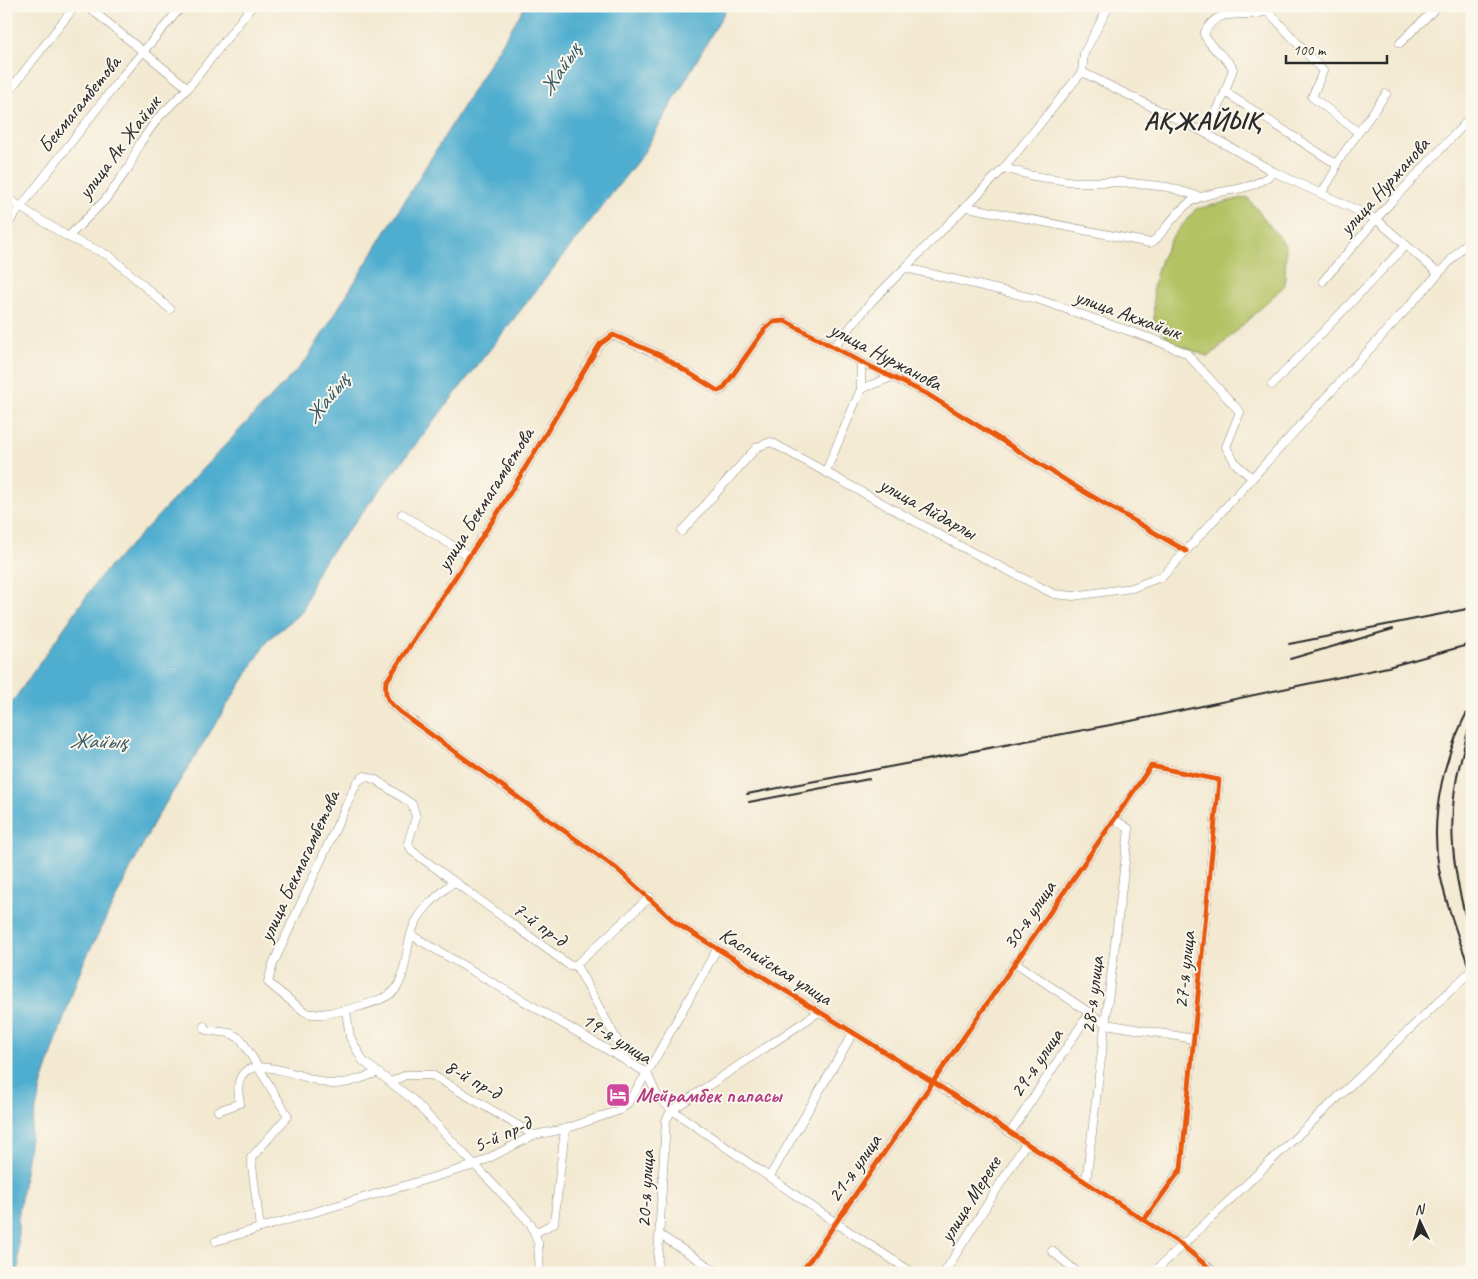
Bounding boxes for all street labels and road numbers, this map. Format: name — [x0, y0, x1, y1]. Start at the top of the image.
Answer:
street label: Бекмагамбетова — [32, 48, 128, 158]
street label: улица Ак Жайык — [71, 88, 168, 205]
street label: улица Нуржанова — [1332, 130, 1436, 242]
street label: улица Акжайык — [1070, 282, 1187, 346]
street label: улица Нуржанова — [824, 315, 948, 397]
street label: улица Бекмагамбетова — [429, 421, 541, 577]
street label: улица Айдарлы — [873, 470, 983, 546]
street label: улица Бекмагамбетова — [252, 784, 346, 948]
street label: 30-я улица — [996, 874, 1063, 954]
street label: 7-й пр-д — [508, 896, 574, 954]
street label: Каспийская улица — [715, 921, 838, 1012]
street label: 27-я улица — [1167, 928, 1201, 1010]
street label: 28-я улица — [1074, 953, 1110, 1035]
street label: 19-я улица — [577, 1006, 658, 1071]
street label: 29-я улица — [1003, 1022, 1070, 1102]
street label: 8-й пр-д — [440, 1053, 508, 1106]
street label: 5-й пр-д — [469, 1109, 537, 1158]
street label: 21-я улица — [821, 1127, 888, 1207]
street label: 20-я улица — [630, 1148, 660, 1228]
street label: улица Мереке — [932, 1150, 1007, 1249]

